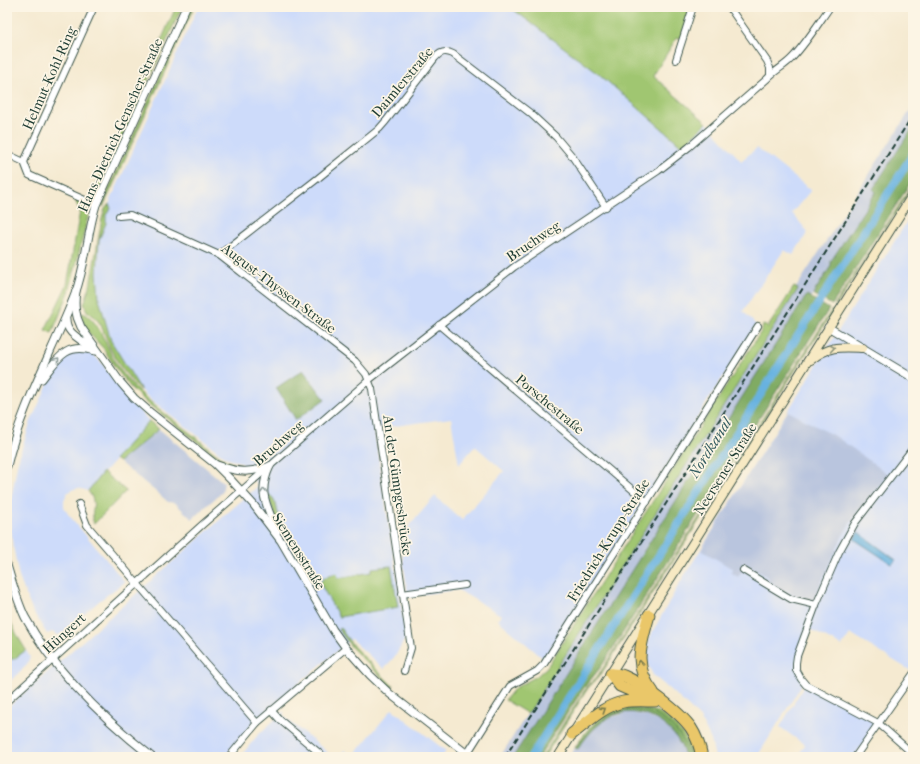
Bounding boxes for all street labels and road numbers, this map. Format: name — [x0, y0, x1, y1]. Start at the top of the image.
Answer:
street label: Helmut-Kohl-Ring — [19, 23, 80, 133]
street label: Hans-Dietrich-Genscher-Straße — [74, 36, 167, 215]
street label: Daimlerstraße — [368, 44, 437, 121]
street label: Bruchweg — [503, 217, 564, 266]
street label: August-Thyssen-Straße — [217, 239, 339, 337]
street label: Porschestraße — [512, 371, 587, 438]
street label: An der Gümpgesbrücke — [379, 413, 416, 556]
street label: Bruchweg — [250, 417, 307, 470]
street label: Neersener Straße — [690, 420, 761, 518]
street label: Friedrich-Krupp-Straße — [564, 476, 653, 605]
street label: Siemensstraße — [268, 510, 329, 593]
street label: Hüngert — [39, 610, 90, 657]

